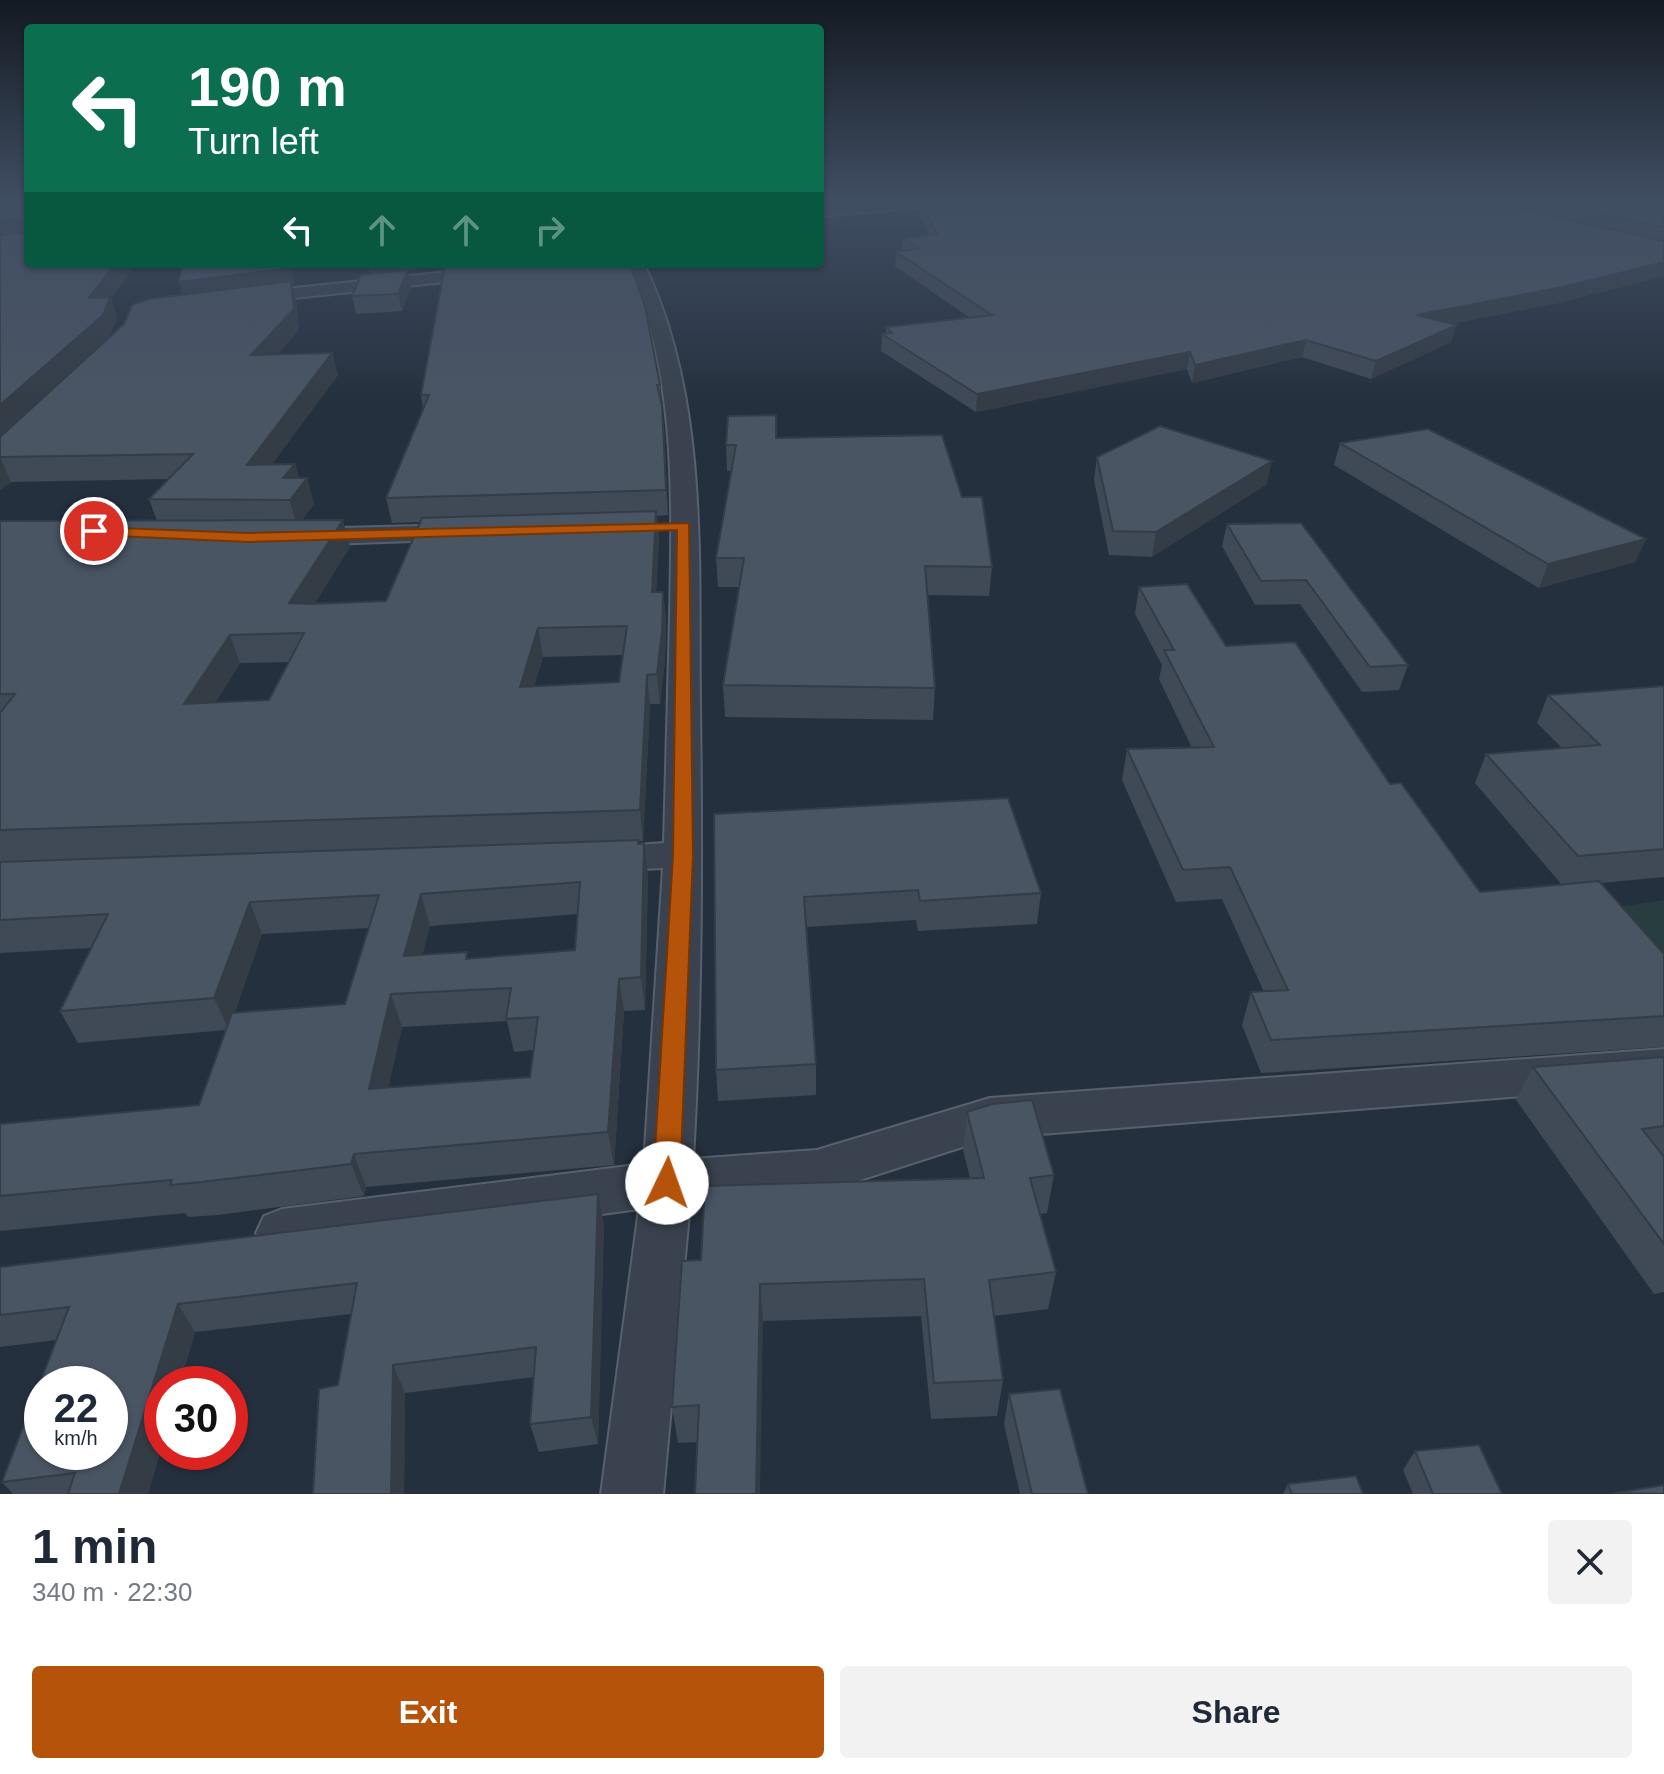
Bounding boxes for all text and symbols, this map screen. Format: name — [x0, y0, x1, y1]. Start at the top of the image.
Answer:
text: 190 m — [188, 55, 347, 118]
icon: left — [56, 56, 160, 160]
text: Turn left — [188, 121, 319, 162]
icon: left — [276, 208, 320, 252]
icon: ahead — [360, 208, 404, 252]
icon: ahead — [444, 208, 488, 252]
icon: right — [528, 208, 572, 252]
pin — [60, 497, 128, 565]
icon: arrive — [72, 509, 116, 553]
position arrow — [625, 1141, 709, 1225]
speed limit sign: 30 — [144, 1366, 248, 1470]
text: 22 — [54, 1386, 98, 1430]
text: km/h — [54, 1427, 98, 1449]
text: 1 min — [32, 1520, 157, 1573]
button: close — [1548, 1520, 1632, 1604]
text: 340 m · 22:30 — [32, 1577, 192, 1607]
button: Exit — [32, 1666, 824, 1758]
button: Share — [840, 1666, 1632, 1758]

